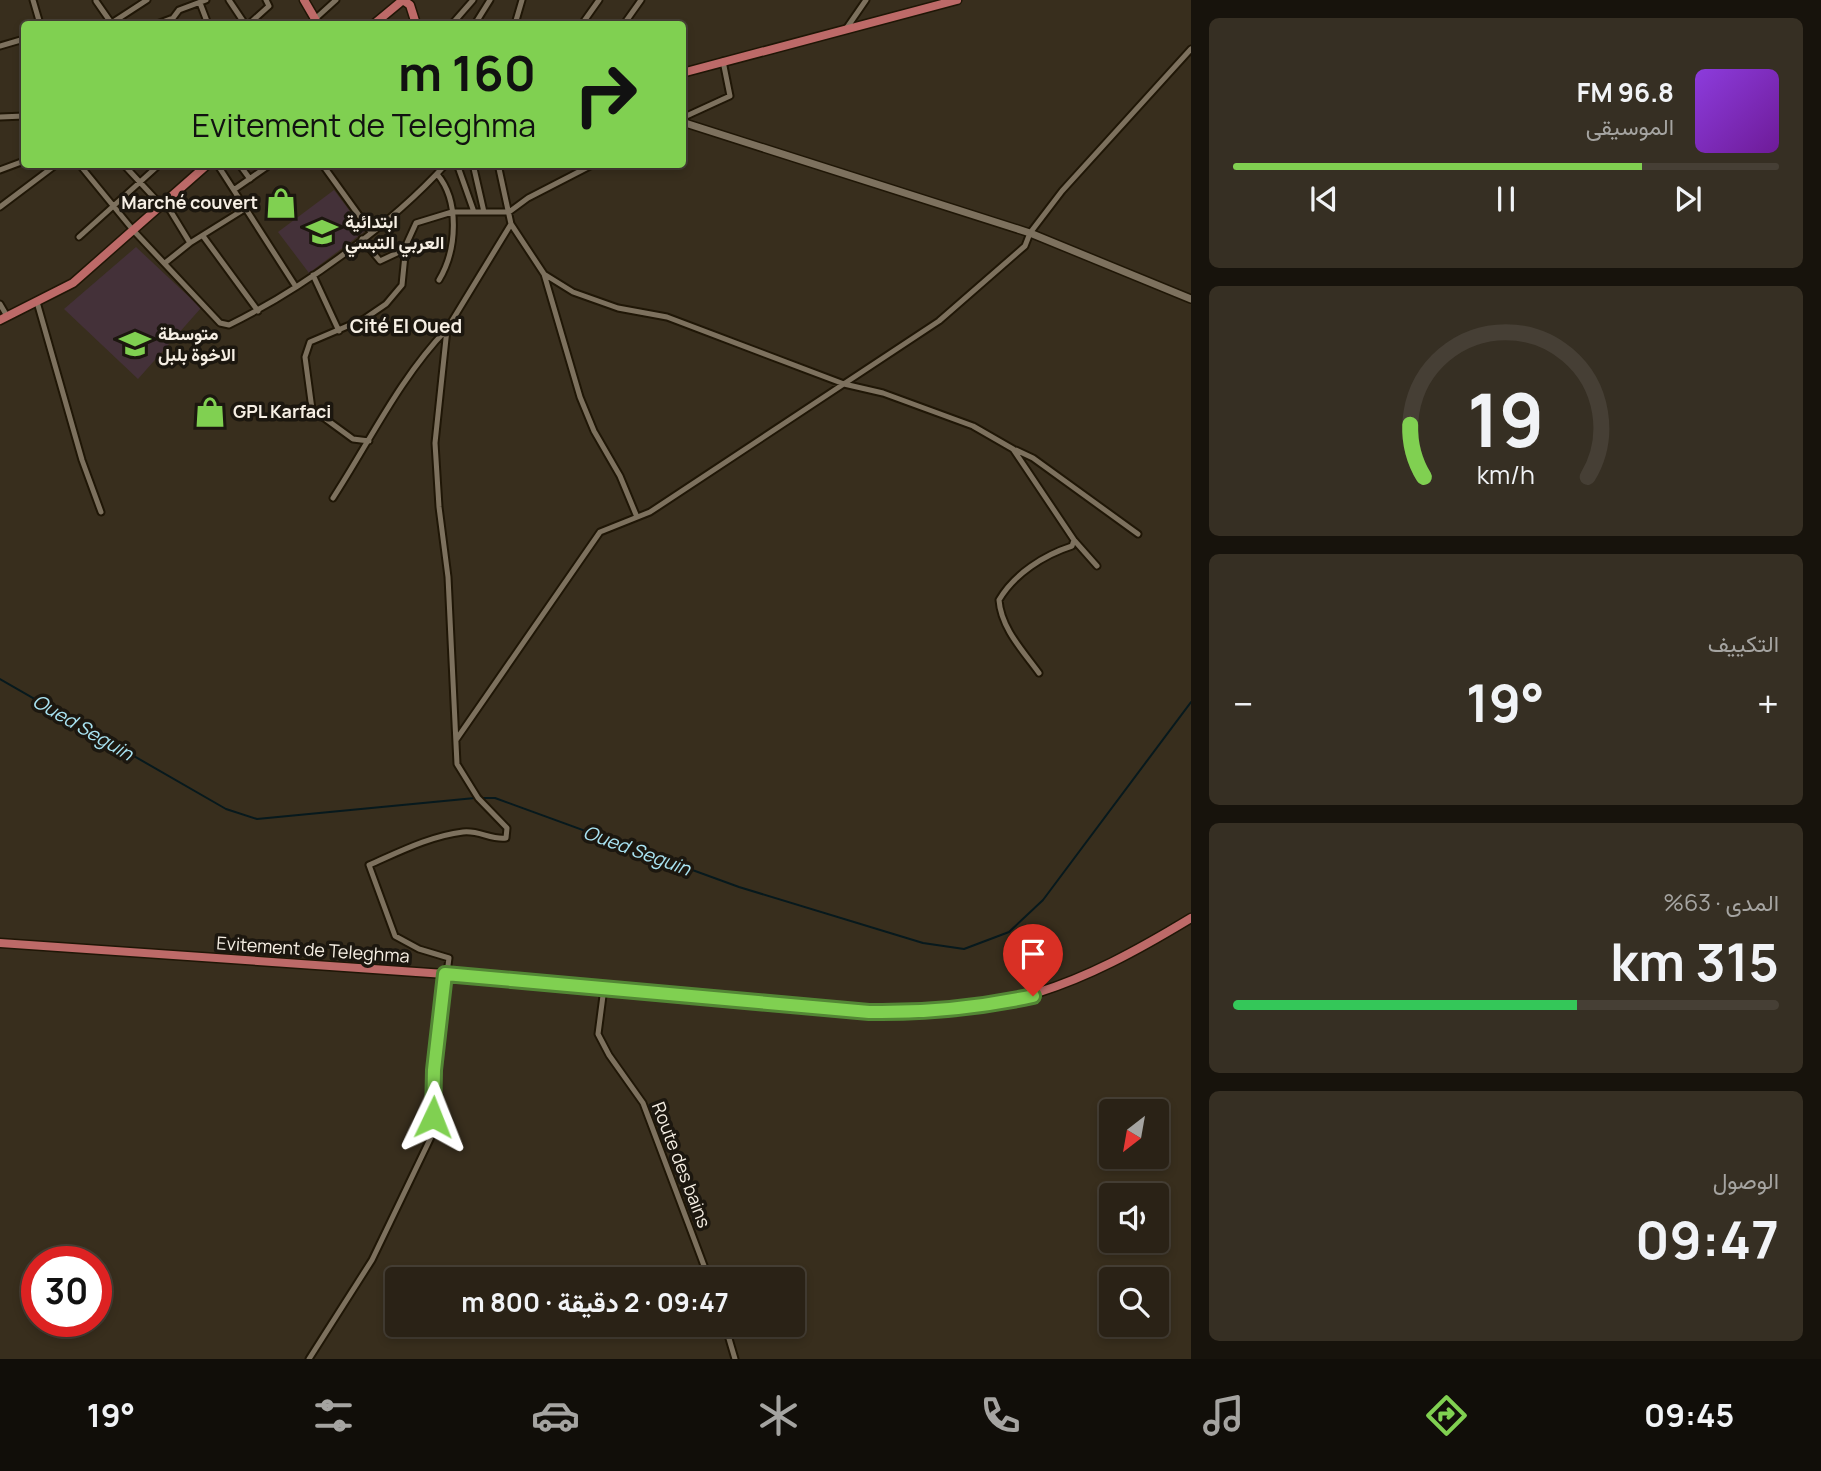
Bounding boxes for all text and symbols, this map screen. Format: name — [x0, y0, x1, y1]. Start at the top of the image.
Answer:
text: 160 m — [398, 39, 536, 106]
icon: right — [560, 49, 651, 140]
text: 96.8 FM — [1577, 74, 1674, 110]
text: Evitement de Teleghma — [192, 103, 536, 147]
text: الموسيقى — [1586, 110, 1674, 142]
icon: previous — [1305, 180, 1343, 218]
icon: pause — [1487, 180, 1525, 218]
icon: next — [1669, 180, 1707, 218]
shop icon: Marché couvert — [264, 186, 298, 220]
place label: Marché couvert — [121, 190, 258, 214]
place label: ابتدائية العربي التبسي — [345, 209, 445, 258]
school or university icon: ابتدائية العربي التبسي — [305, 215, 339, 249]
district label: Cité El Oued — [350, 313, 462, 339]
place label: متوسطة الاخوة بلبل — [158, 321, 236, 366]
school or university icon: متوسطة الاخوة بلبل — [118, 327, 152, 361]
text: 19 — [1467, 370, 1545, 470]
shop icon: GPL Karfaci — [193, 395, 227, 429]
place label: GPL Karfaci — [233, 399, 331, 423]
text: km/h — [1477, 457, 1535, 492]
text: التكييف — [1708, 627, 1779, 659]
text: 19° — [1466, 667, 1545, 738]
text: − — [1233, 677, 1254, 729]
text: + — [1757, 677, 1779, 729]
water label: Oued Seguin — [28, 688, 139, 767]
water label: Oued Seguin — [580, 819, 695, 882]
text: المدى · 63% — [1663, 886, 1779, 918]
pin — [1003, 924, 1063, 996]
text: 315 km — [1610, 926, 1779, 997]
street label: Evitement de Teleghma — [216, 930, 410, 968]
icon: arrive — [1014, 935, 1052, 973]
position arrow — [396, 1080, 470, 1154]
street label: Route des bains — [647, 1098, 717, 1231]
north arrow — [1099, 1099, 1169, 1169]
map controls — [1099, 1099, 1169, 1337]
text: الوصول — [1713, 1164, 1779, 1196]
button: sound — [1099, 1183, 1169, 1253]
text: 09:47 — [1635, 1204, 1779, 1275]
speed limit sign: 30 — [21, 1246, 112, 1337]
button: search — [1099, 1267, 1169, 1337]
text: 09:47 · 2 دقيقة · 800 m — [461, 1284, 729, 1320]
icon: filters — [309, 1391, 358, 1440]
icon: car — [531, 1391, 580, 1440]
icon: climate — [754, 1391, 803, 1440]
icon: phone — [976, 1391, 1025, 1440]
icon: music — [1199, 1391, 1248, 1440]
icon: directions — [1422, 1391, 1471, 1440]
text: 19° — [87, 1393, 135, 1437]
text: 09:45 — [1644, 1393, 1734, 1437]

